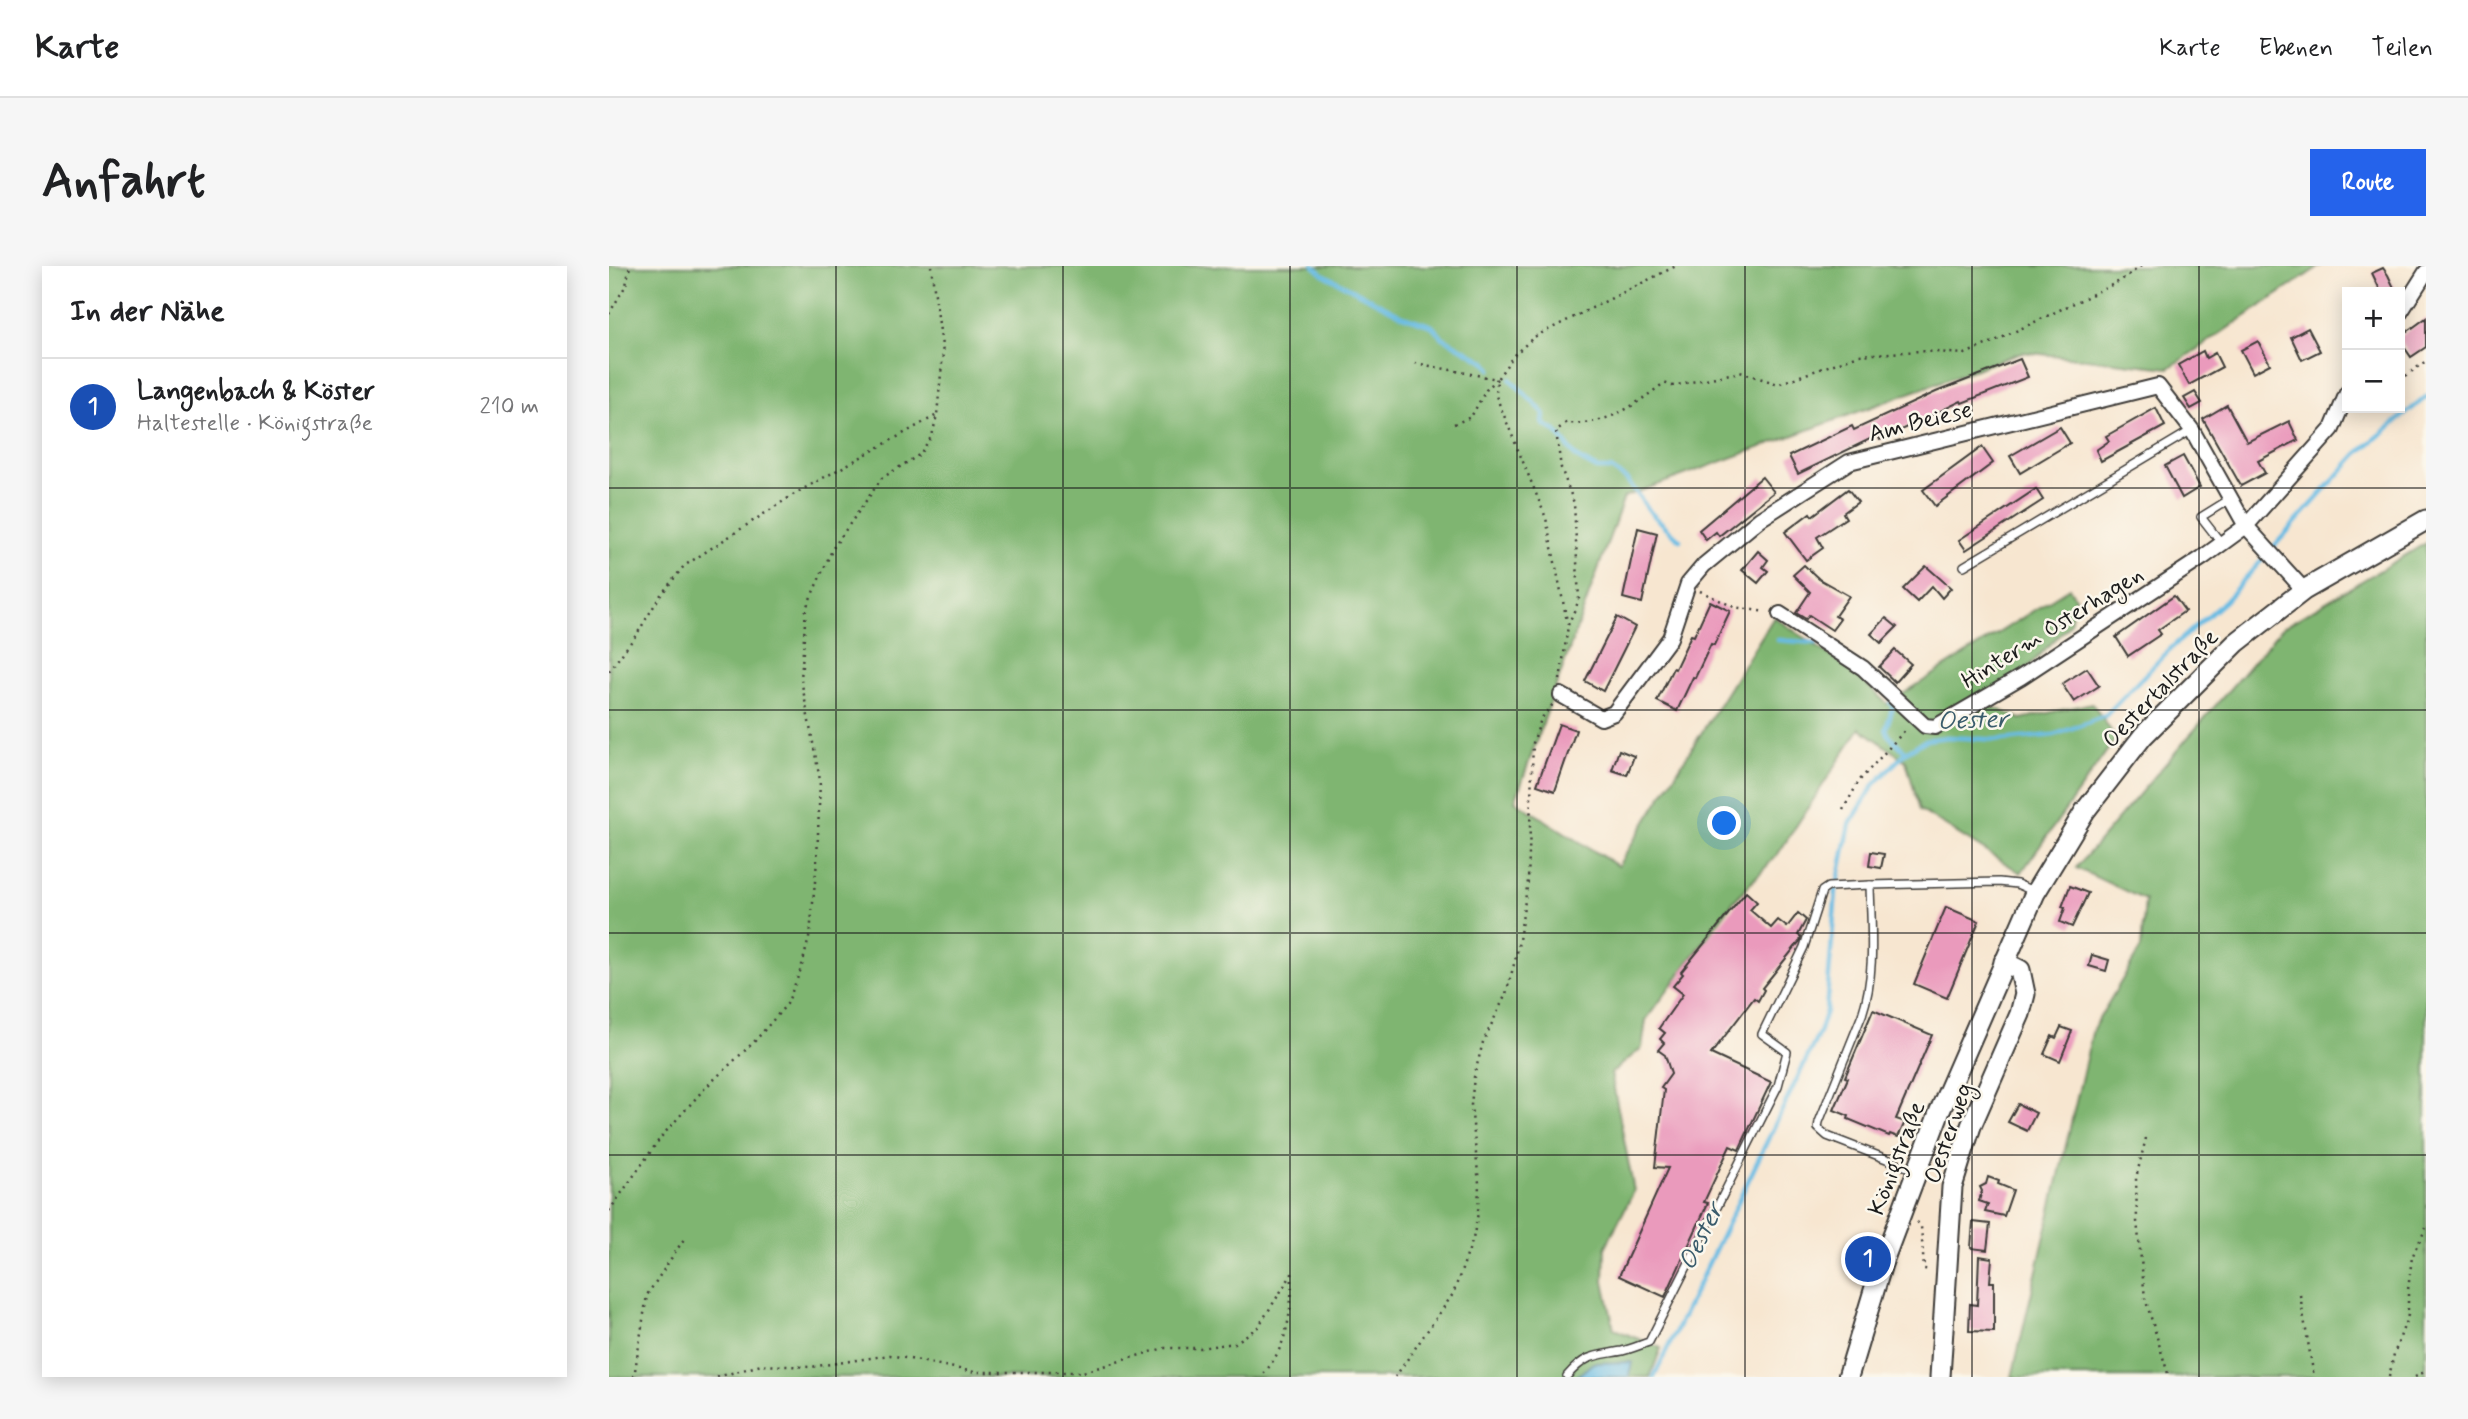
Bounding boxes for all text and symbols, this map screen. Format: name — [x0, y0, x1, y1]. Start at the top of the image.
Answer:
text: Karte — [35, 26, 119, 70]
text: Karte — [2159, 33, 2221, 64]
text: Ebenen — [2259, 33, 2333, 64]
text: Teilen — [2371, 33, 2433, 64]
button: Route — [2310, 149, 2426, 216]
text: Anfahrt — [42, 150, 205, 215]
map controls — [2342, 287, 2405, 413]
button: + — [2342, 287, 2405, 350]
text: In der Nähe — [70, 292, 225, 331]
button: − — [2342, 350, 2405, 413]
text: Langenbach & Köster — [137, 375, 375, 409]
text: 1 — [88, 392, 98, 422]
text: 210 m — [479, 392, 539, 422]
street label: Am Beiese — [1865, 395, 1975, 450]
text: Haltestelle · Königstraße — [137, 409, 373, 439]
street label: Hinterm Osterhagen — [1956, 560, 2151, 699]
street label: Oestertalstraße — [2096, 623, 2226, 755]
water label: Oester — [1937, 703, 2012, 739]
your location — [1707, 806, 1741, 840]
street label: Oesterweg — [1918, 1079, 1983, 1189]
street label: Königstraße — [1861, 1097, 1936, 1221]
water label: Oester — [1671, 1195, 1734, 1276]
pin: 1 — [1845, 1233, 1891, 1285]

